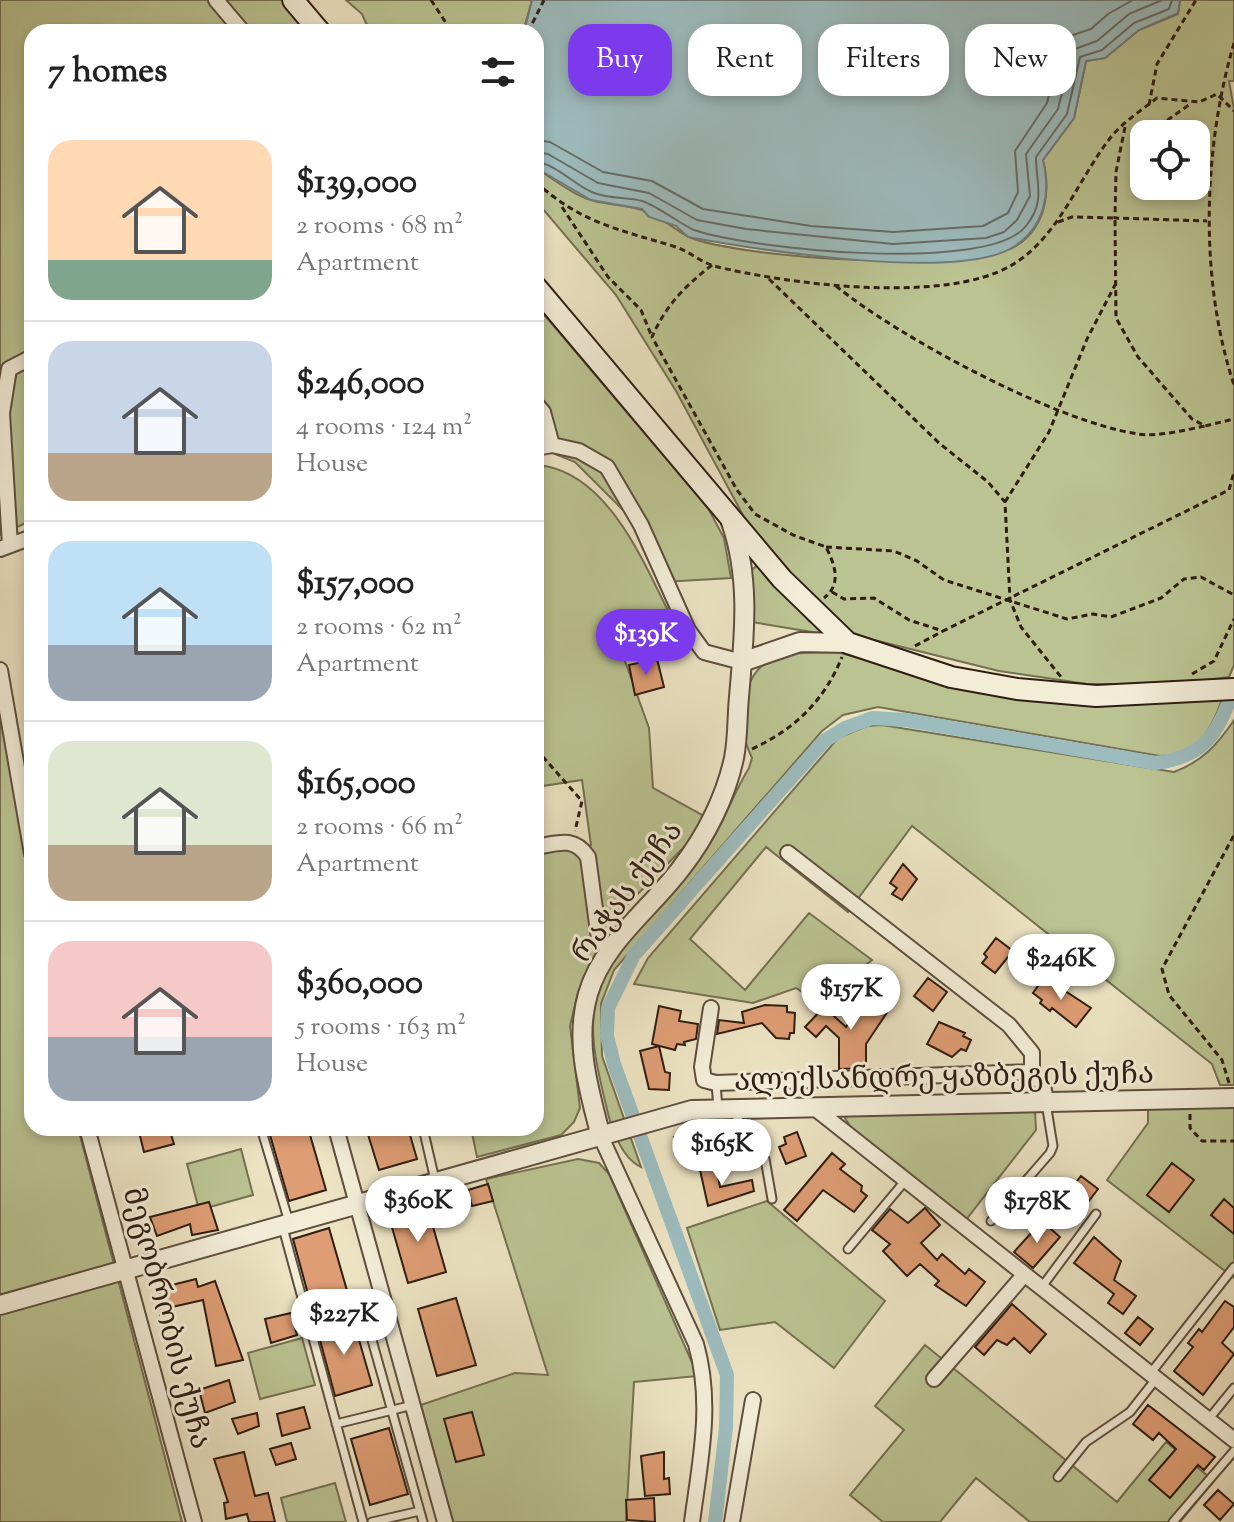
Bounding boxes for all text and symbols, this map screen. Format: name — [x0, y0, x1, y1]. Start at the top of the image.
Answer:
chip: Buy — [568, 24, 672, 96]
chip: Rent — [688, 24, 802, 96]
chip: Filters — [818, 24, 949, 96]
chip: New — [965, 24, 1076, 96]
text: 7 homes — [48, 48, 167, 97]
icon: filters — [476, 50, 520, 94]
map controls — [1130, 120, 1210, 200]
button: locate — [1130, 120, 1210, 200]
text: $139,000 — [296, 159, 417, 208]
icon: home — [112, 172, 208, 268]
text: 2 rooms · 68 m² — [296, 208, 463, 245]
text: Apartment — [296, 245, 419, 282]
text: $246,000 — [296, 360, 425, 409]
icon: home — [112, 373, 208, 469]
text: 4 rooms · 124 m² — [296, 409, 472, 446]
text: House — [296, 446, 368, 483]
text: $157,000 — [296, 560, 414, 609]
icon: home — [112, 573, 208, 669]
text: 2 rooms · 62 m² — [296, 609, 462, 646]
pin: $139K — [590, 609, 702, 677]
text: $139K — [614, 616, 678, 653]
text: Apartment — [296, 646, 419, 683]
text: $165,000 — [296, 760, 416, 809]
icon: home — [112, 773, 208, 869]
text: 2 rooms · 66 m² — [296, 809, 463, 846]
street label: რაჭას ქუჩა — [562, 813, 694, 972]
text: Apartment — [296, 846, 419, 883]
pin: $246K — [1005, 934, 1117, 1002]
text: $246K — [1026, 941, 1096, 978]
text: $360,000 — [296, 960, 423, 1009]
pin: $157K — [795, 964, 907, 1032]
text: $157K — [819, 971, 883, 1008]
icon: home — [112, 973, 208, 1069]
text: 5 rooms · 163 m² — [296, 1009, 466, 1046]
text: House — [296, 1046, 368, 1083]
street label: ალექსანდრე ყაზბეგის ქუჩა — [734, 1053, 1154, 1104]
pin: $165K — [666, 1119, 778, 1187]
text: $165K — [690, 1126, 754, 1163]
pin: $360K — [362, 1176, 474, 1244]
pin: $178K — [981, 1177, 1093, 1245]
street label: მეგობრობის ქუჩა — [110, 1183, 221, 1454]
text: $360K — [383, 1183, 453, 1220]
text: $178K — [1003, 1184, 1071, 1221]
pin: $227K — [288, 1289, 400, 1357]
text: $227K — [309, 1296, 379, 1333]

